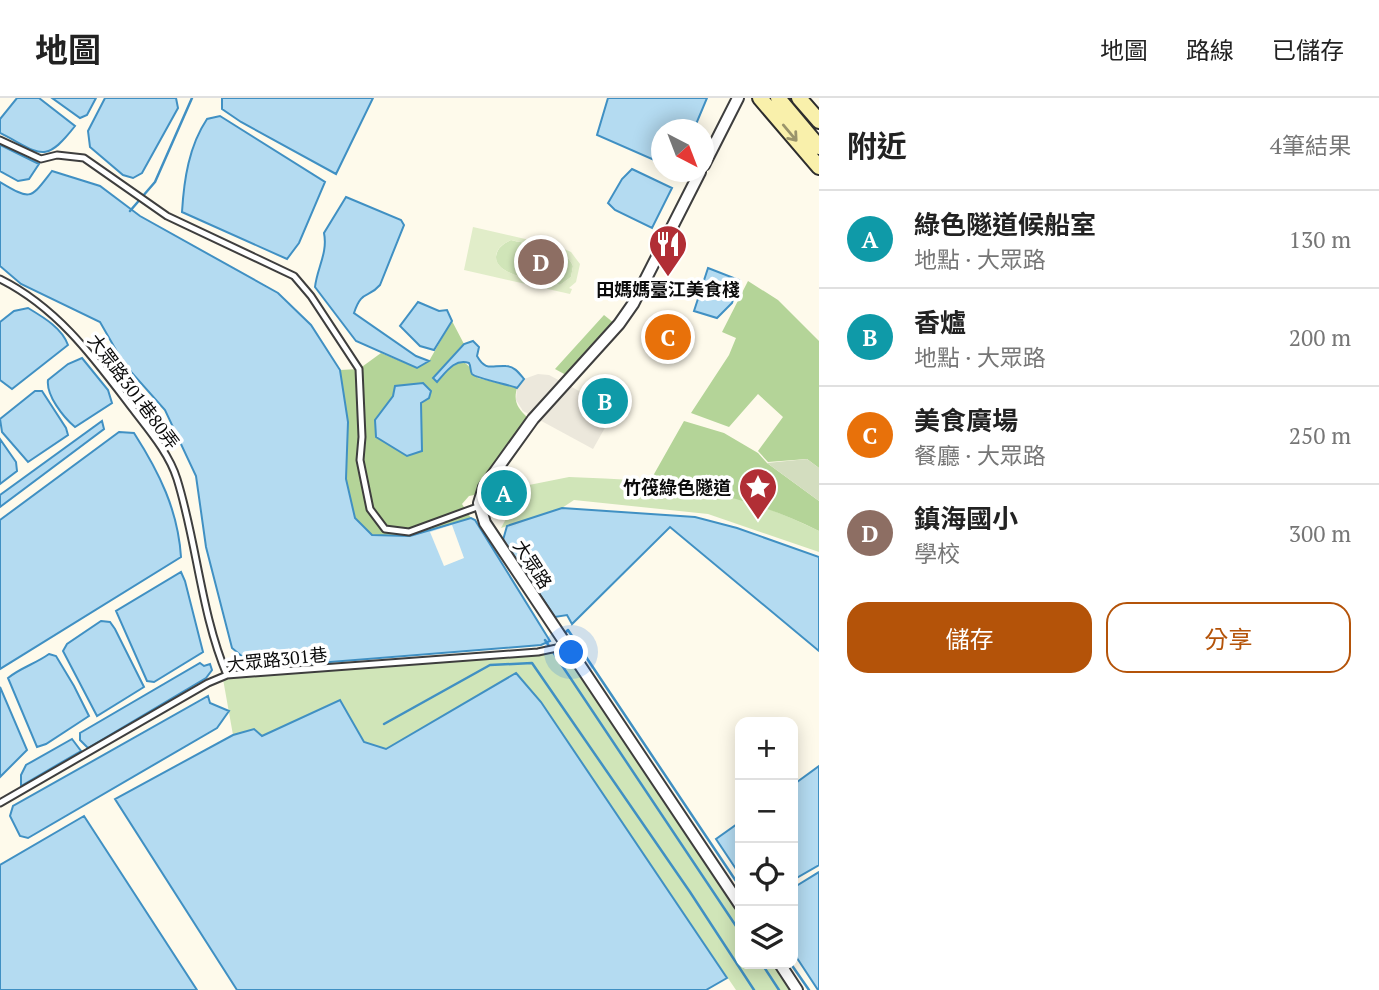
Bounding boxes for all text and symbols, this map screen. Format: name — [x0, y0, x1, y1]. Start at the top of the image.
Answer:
text: 地圖 — [35, 28, 101, 71]
text: 地圖 — [1100, 34, 1148, 66]
text: 路線 — [1186, 34, 1234, 66]
text: 已儲存 — [1272, 34, 1344, 66]
north arrow — [651, 119, 714, 182]
one-way arrow — [782, 123, 798, 141]
text: 附近 — [847, 126, 907, 166]
text: 4筆結果 — [1270, 130, 1351, 161]
text: 綠色隧道候船室 — [914, 207, 1096, 241]
restaurant icon: 田媽媽臺江美食棧 — [647, 223, 689, 278]
text: A — [862, 224, 878, 255]
text: 130 m — [1289, 224, 1351, 255]
pin: D — [518, 236, 564, 288]
text: 地點 · 大眾路 — [914, 244, 1046, 275]
place label: 田媽媽臺江美食棧 — [596, 277, 740, 301]
text: 香爐 — [914, 305, 966, 339]
pin: C — [645, 311, 691, 363]
text: B — [863, 322, 877, 353]
text: 200 m — [1289, 322, 1351, 353]
street label: 大眾路301巷80弄 — [83, 329, 185, 453]
text: 地點 · 大眾路 — [914, 342, 1046, 373]
pin: B — [582, 375, 628, 427]
text: 美食廣場 — [914, 403, 1018, 437]
text: C — [863, 420, 878, 451]
text: 250 m — [1289, 420, 1351, 451]
text: 餐廳 · 大眾路 — [914, 440, 1046, 471]
place icon: 竹筏綠色隧道 — [737, 466, 779, 521]
pin: A — [481, 467, 527, 519]
place label: 竹筏綠色隧道 — [623, 475, 731, 499]
text: 鎮海國小 — [914, 501, 1018, 535]
text: D — [862, 518, 878, 549]
text: 300 m — [1289, 518, 1351, 549]
street label: 大眾路 — [508, 535, 558, 593]
text: 學校 — [914, 538, 960, 569]
button: 儲存 — [847, 602, 1092, 673]
button: 分享 — [1106, 602, 1351, 673]
your location — [554, 635, 588, 669]
street label: 大眾路301巷 — [226, 642, 328, 676]
map controls — [735, 717, 798, 969]
button: + — [735, 717, 798, 780]
button: − — [735, 780, 798, 843]
button: locate — [735, 843, 798, 906]
button: layers — [735, 906, 798, 969]

